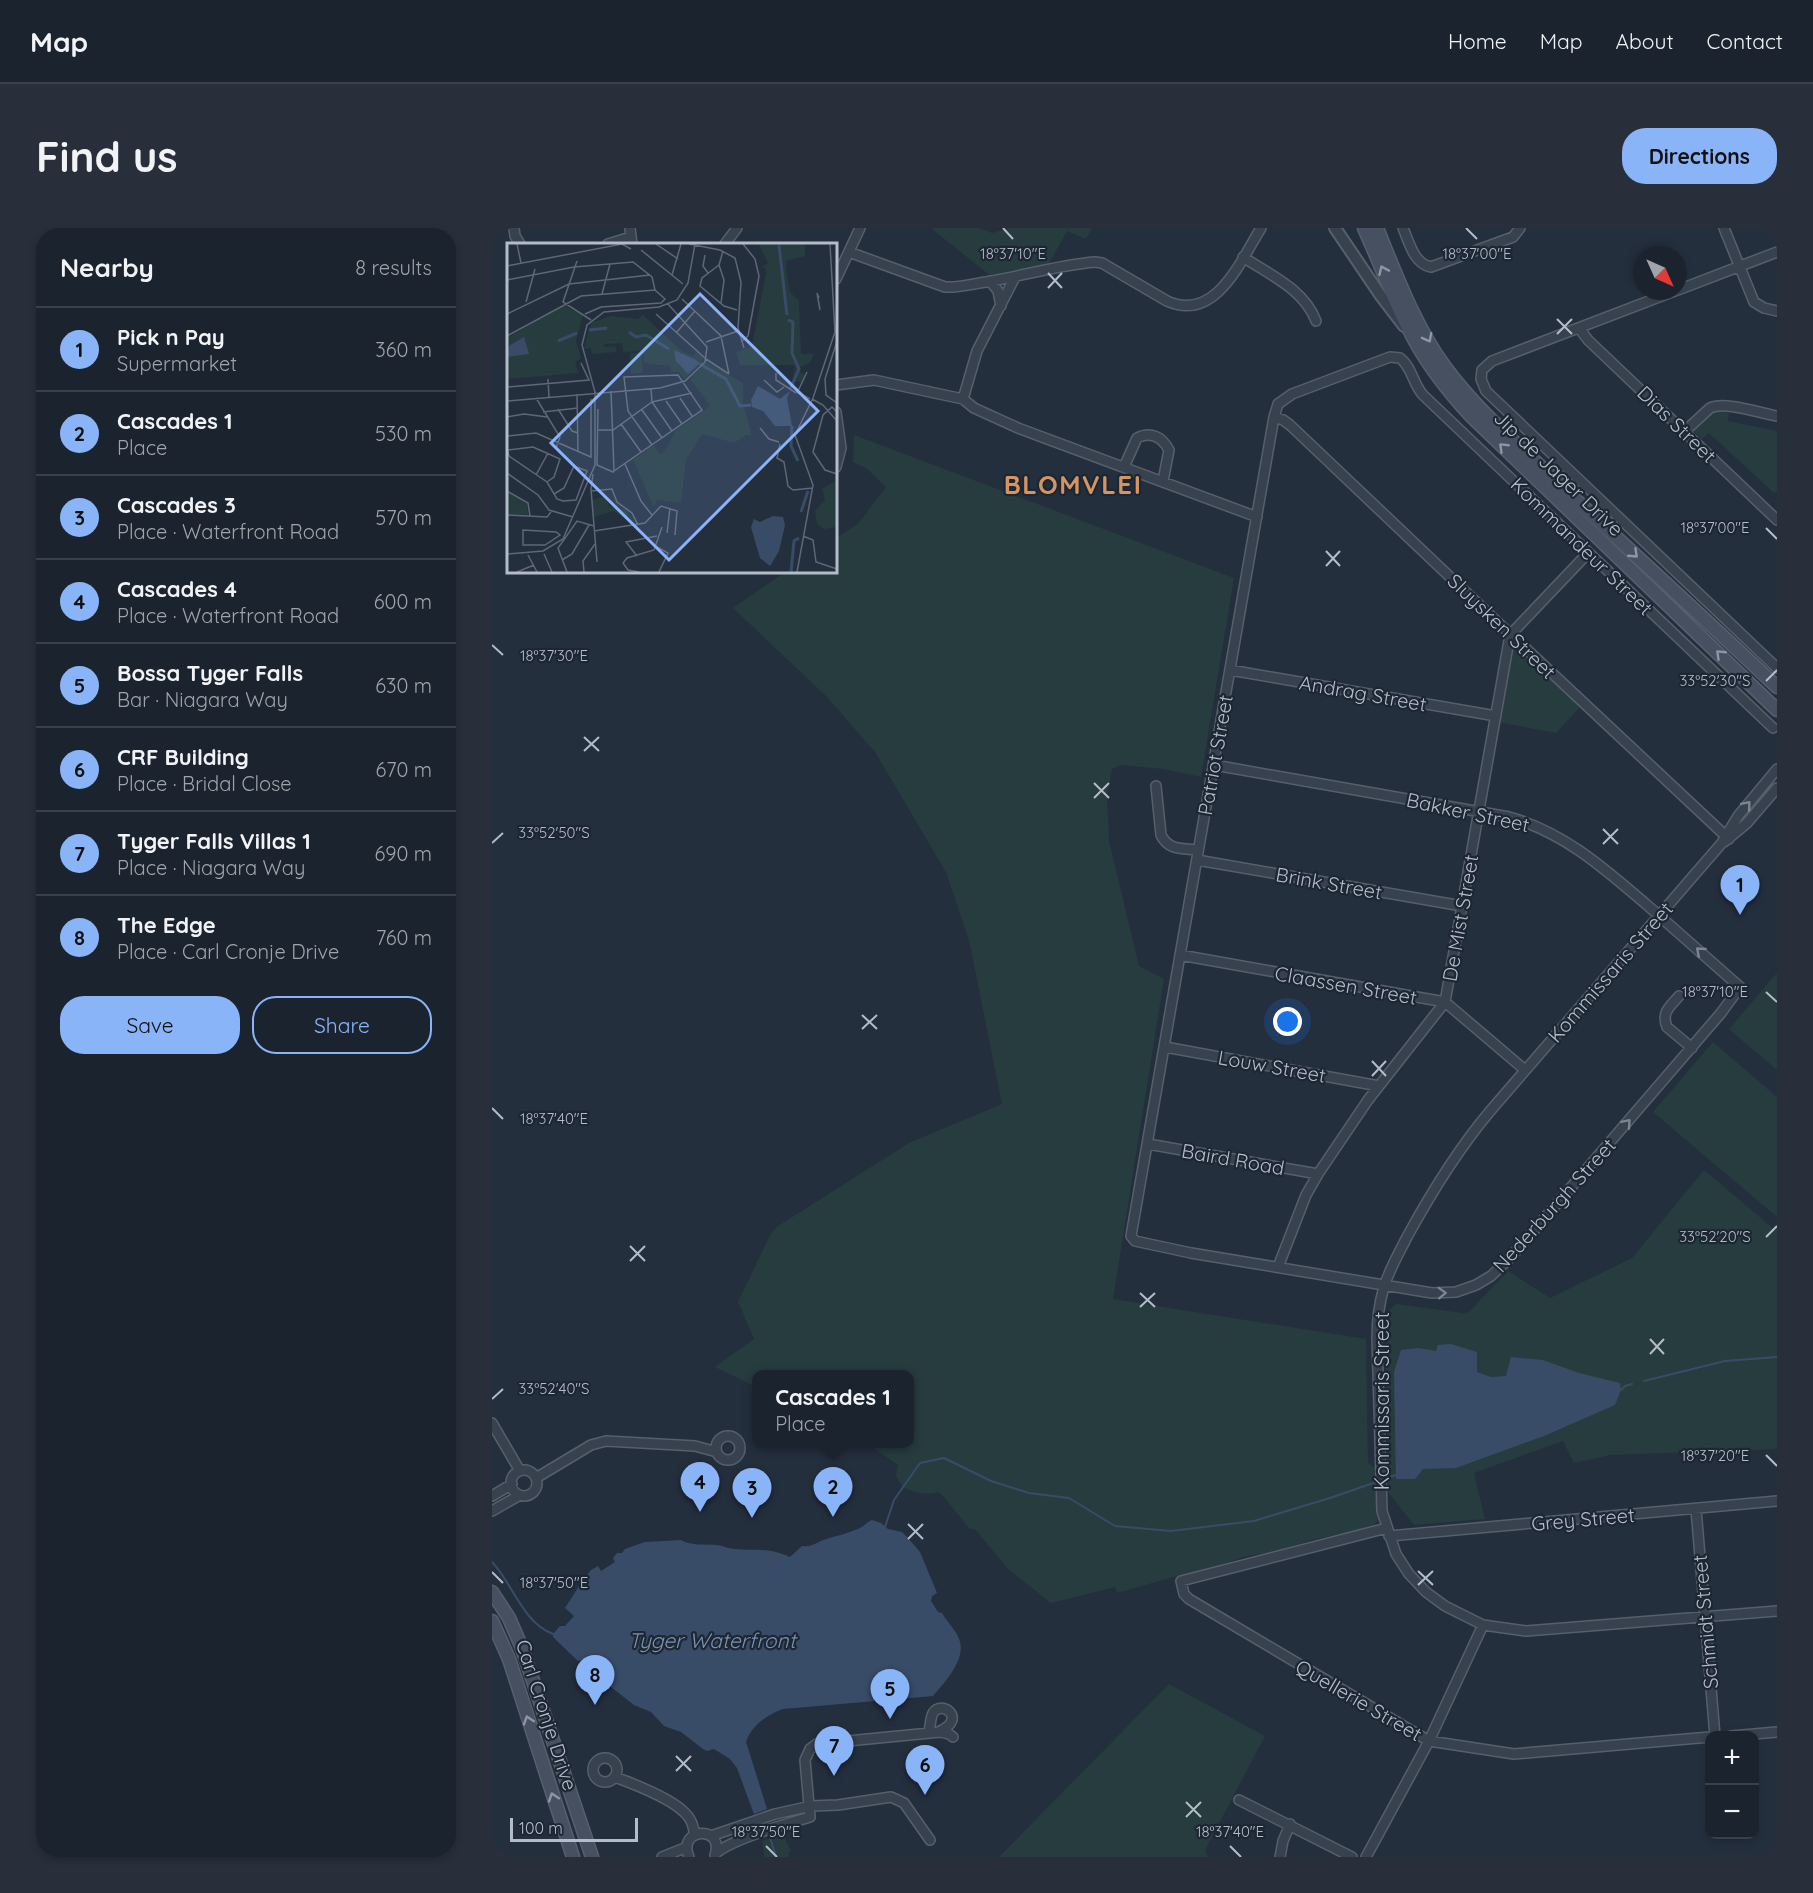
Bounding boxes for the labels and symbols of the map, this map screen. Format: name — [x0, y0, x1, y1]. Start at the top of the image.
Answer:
inset map — [507, 243, 837, 573]
text: 18°37'10"E — [980, 244, 1046, 263]
text: 18°37'00"E — [1442, 244, 1512, 263]
north arrow — [1633, 246, 1687, 300]
one-way arrow — [1378, 266, 1390, 277]
one-way arrow — [1420, 332, 1432, 343]
street label: Dias Street — [1632, 380, 1722, 468]
street label: Jip de Jager Drive — [1489, 405, 1629, 541]
one-way arrow — [1500, 443, 1510, 454]
district label: BLOMVLEI — [1004, 468, 1142, 501]
street label: Kommandeur Street — [1506, 472, 1658, 620]
text: 18°37'00"E — [1680, 518, 1750, 537]
one-way arrow — [1627, 547, 1638, 558]
street label: Sluysken Street — [1443, 568, 1562, 684]
text: 18°37'30"E — [520, 646, 588, 665]
one-way arrow — [1716, 651, 1727, 662]
street label: Andrag Street — [1297, 670, 1429, 717]
text: 33°52'30"S — [1679, 671, 1751, 690]
street label: Patriot Street — [1192, 693, 1238, 817]
street label: Bakker Street — [1404, 787, 1532, 837]
one-way arrow — [1740, 801, 1751, 812]
text: 33°52'50"S — [518, 823, 590, 842]
street label: De Mist Street — [1437, 852, 1483, 983]
street label: Brink Street — [1274, 861, 1384, 905]
pin: 1 — [1720, 866, 1760, 915]
street label: Kommissaris Street — [1542, 896, 1678, 1048]
one-way arrow — [1696, 947, 1706, 958]
street label: Claassen Street — [1273, 960, 1419, 1010]
text: 18°37'10"E — [1682, 982, 1748, 1001]
your location — [1273, 1007, 1302, 1036]
street label: Louw Street — [1216, 1044, 1328, 1088]
text: 18°37'40"E — [520, 1109, 588, 1128]
one-way arrow — [1620, 1119, 1631, 1130]
street label: Nederburgh Street — [1487, 1133, 1621, 1277]
street label: Baird Road — [1180, 1138, 1286, 1180]
text: 33°52'20"S — [1679, 1227, 1751, 1246]
one-way arrow — [1437, 1287, 1446, 1299]
street label: Kommissaris Street — [1369, 1312, 1394, 1490]
text: 33°52'40"S — [518, 1379, 590, 1398]
text: 18°37'20"E — [1681, 1446, 1749, 1465]
pin: 4 — [680, 1462, 720, 1512]
pin: 3 — [732, 1468, 772, 1518]
pin: 2 — [814, 1468, 852, 1517]
street label: Grey Street — [1530, 1502, 1636, 1536]
street label: Schmidt Street — [1687, 1554, 1723, 1690]
text: 18°37'50"E — [520, 1573, 588, 1592]
water label: Tyger Waterfront — [628, 1627, 799, 1653]
street label: Carl Cronje Drive — [511, 1636, 583, 1794]
street label: Quellerie Street — [1291, 1654, 1427, 1746]
pin: 8 — [576, 1656, 614, 1705]
pin: 5 — [870, 1670, 910, 1719]
one-way arrow — [523, 1715, 536, 1726]
pin: 7 — [814, 1726, 854, 1776]
pin: 6 — [906, 1746, 944, 1795]
one-way arrow — [547, 1792, 560, 1803]
scale bar — [510, 1815, 638, 1842]
text: 18°37'50"E — [732, 1822, 800, 1841]
text: 18°37'40"E — [1196, 1822, 1264, 1841]

